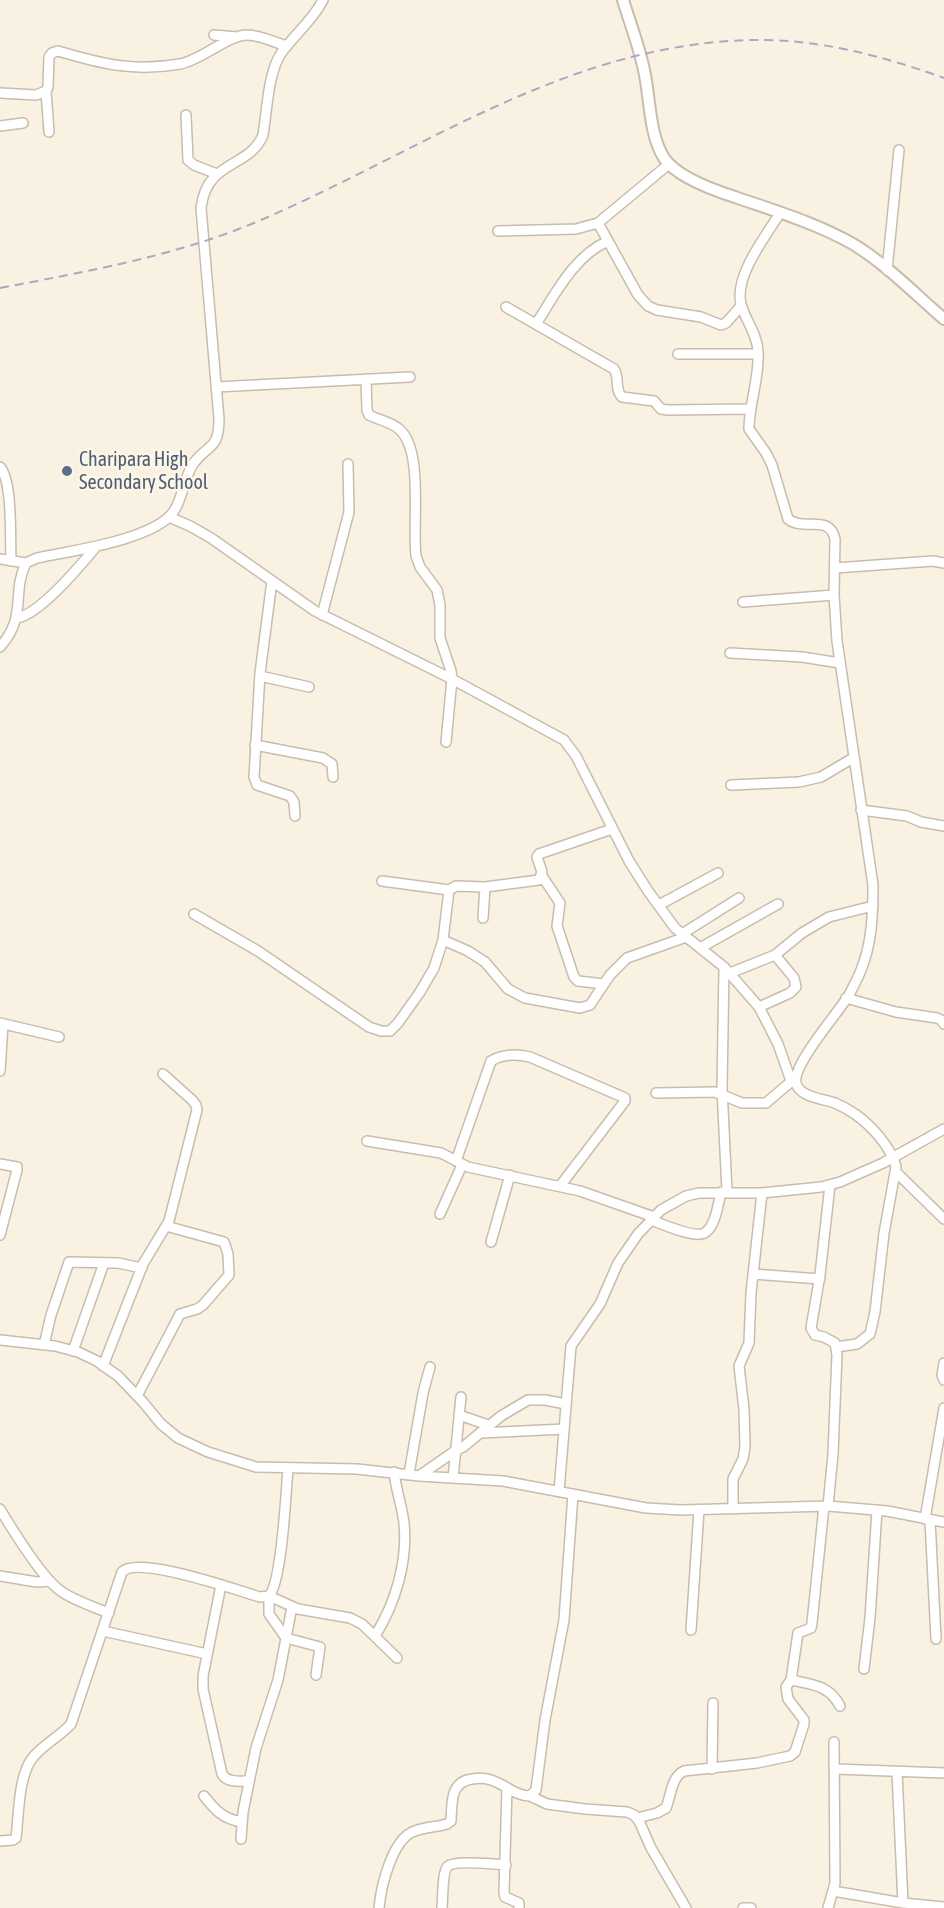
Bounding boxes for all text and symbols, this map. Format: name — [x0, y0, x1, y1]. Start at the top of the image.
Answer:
place label: Charipara High Secondary School — [79, 448, 208, 495]
marker: Charipara High Secondary School — [60, 464, 74, 478]

